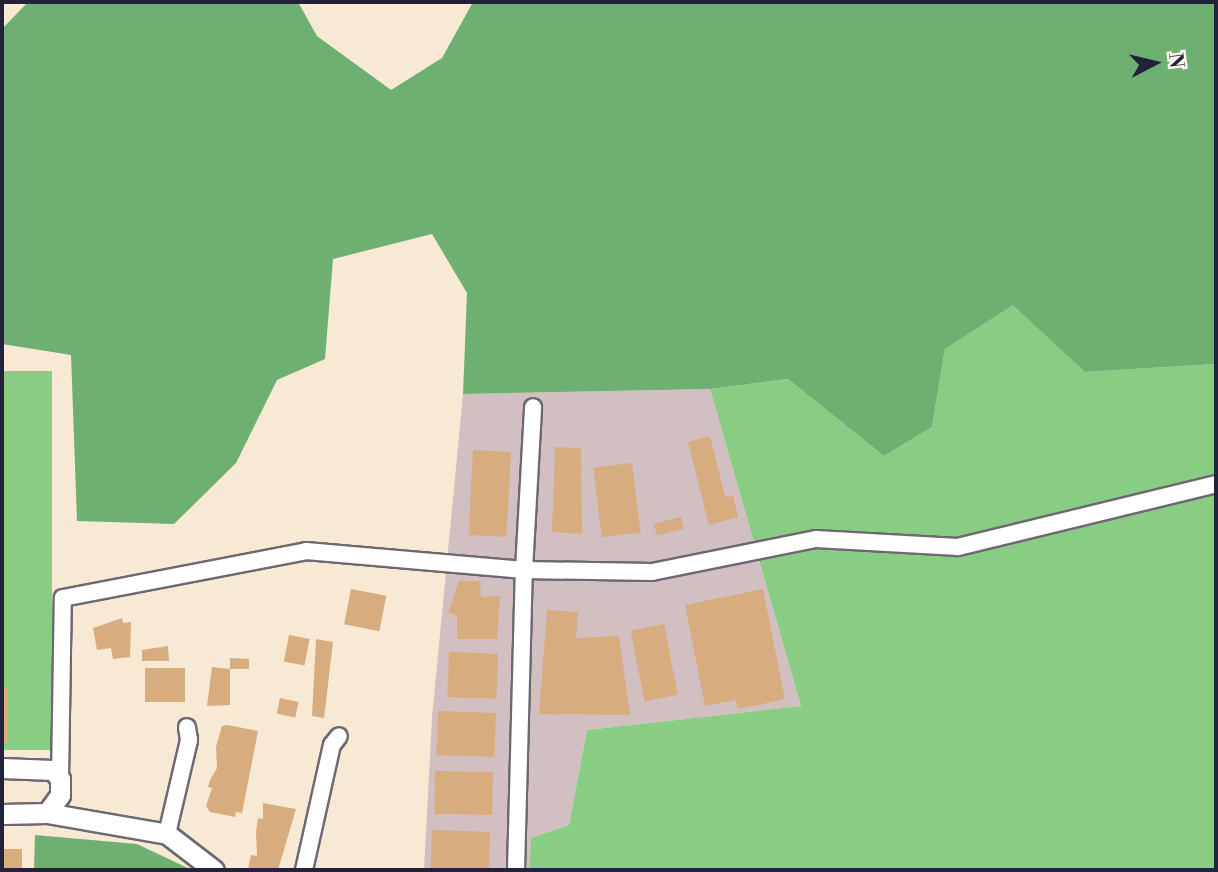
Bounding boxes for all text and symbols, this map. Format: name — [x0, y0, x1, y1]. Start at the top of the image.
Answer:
north arrow — [1120, 28, 1190, 98]
text: N — [1163, 52, 1189, 69]

